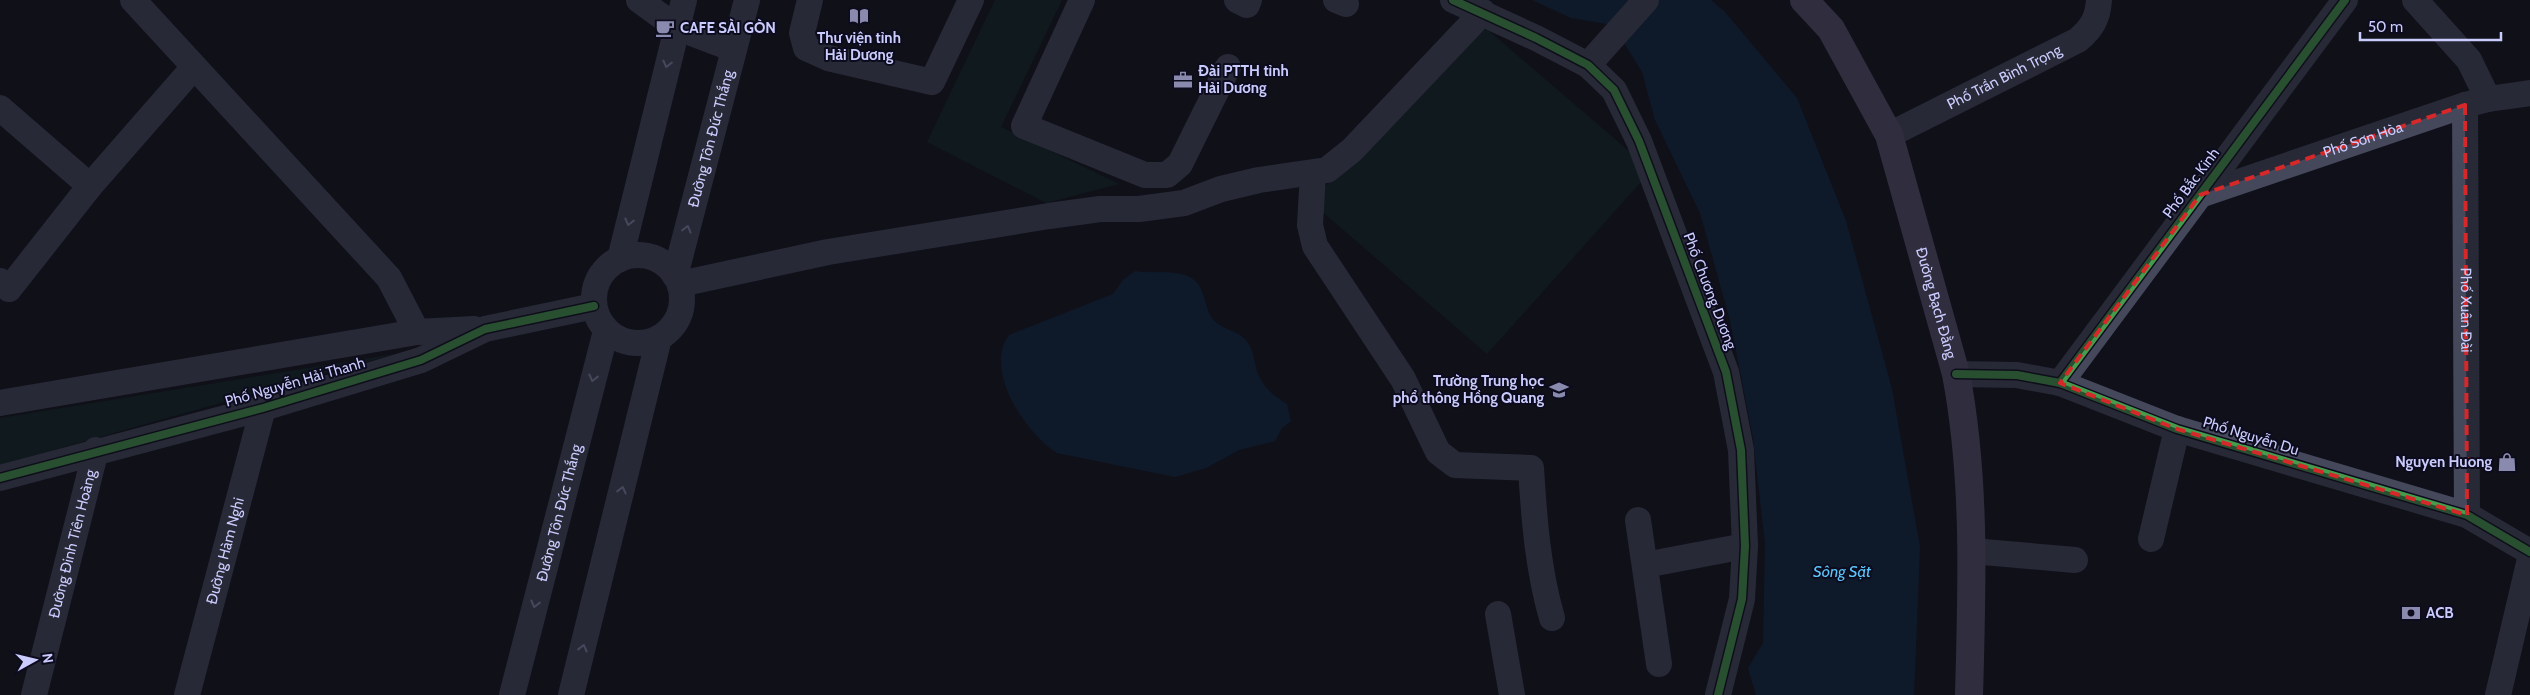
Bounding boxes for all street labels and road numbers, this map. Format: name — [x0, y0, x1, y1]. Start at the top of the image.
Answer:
street label: Phố Trần Bình Trọng — [1944, 41, 2065, 113]
street label: Đường Tôn Đức Thắng — [684, 67, 738, 209]
street label: Phố Sơn Hòa — [2321, 118, 2406, 162]
street label: Phố Bắc Kinh — [2158, 144, 2223, 222]
street label: Phố Chương Dương — [1679, 230, 1741, 352]
street label: Đường Bạch Đằng — [1912, 245, 1960, 361]
street label: Phố Xuân Đài — [2457, 267, 2475, 353]
street label: Phố Nguyễn Hải Thanh — [223, 353, 367, 411]
street label: Phố Nguyễn Du — [2201, 413, 2301, 459]
street label: Đường Tôn Đức Thắng — [533, 442, 586, 584]
street label: Đường Đinh Tiên Hoàng — [45, 467, 100, 620]
street label: Đường Hàm Nghi — [202, 496, 248, 606]

